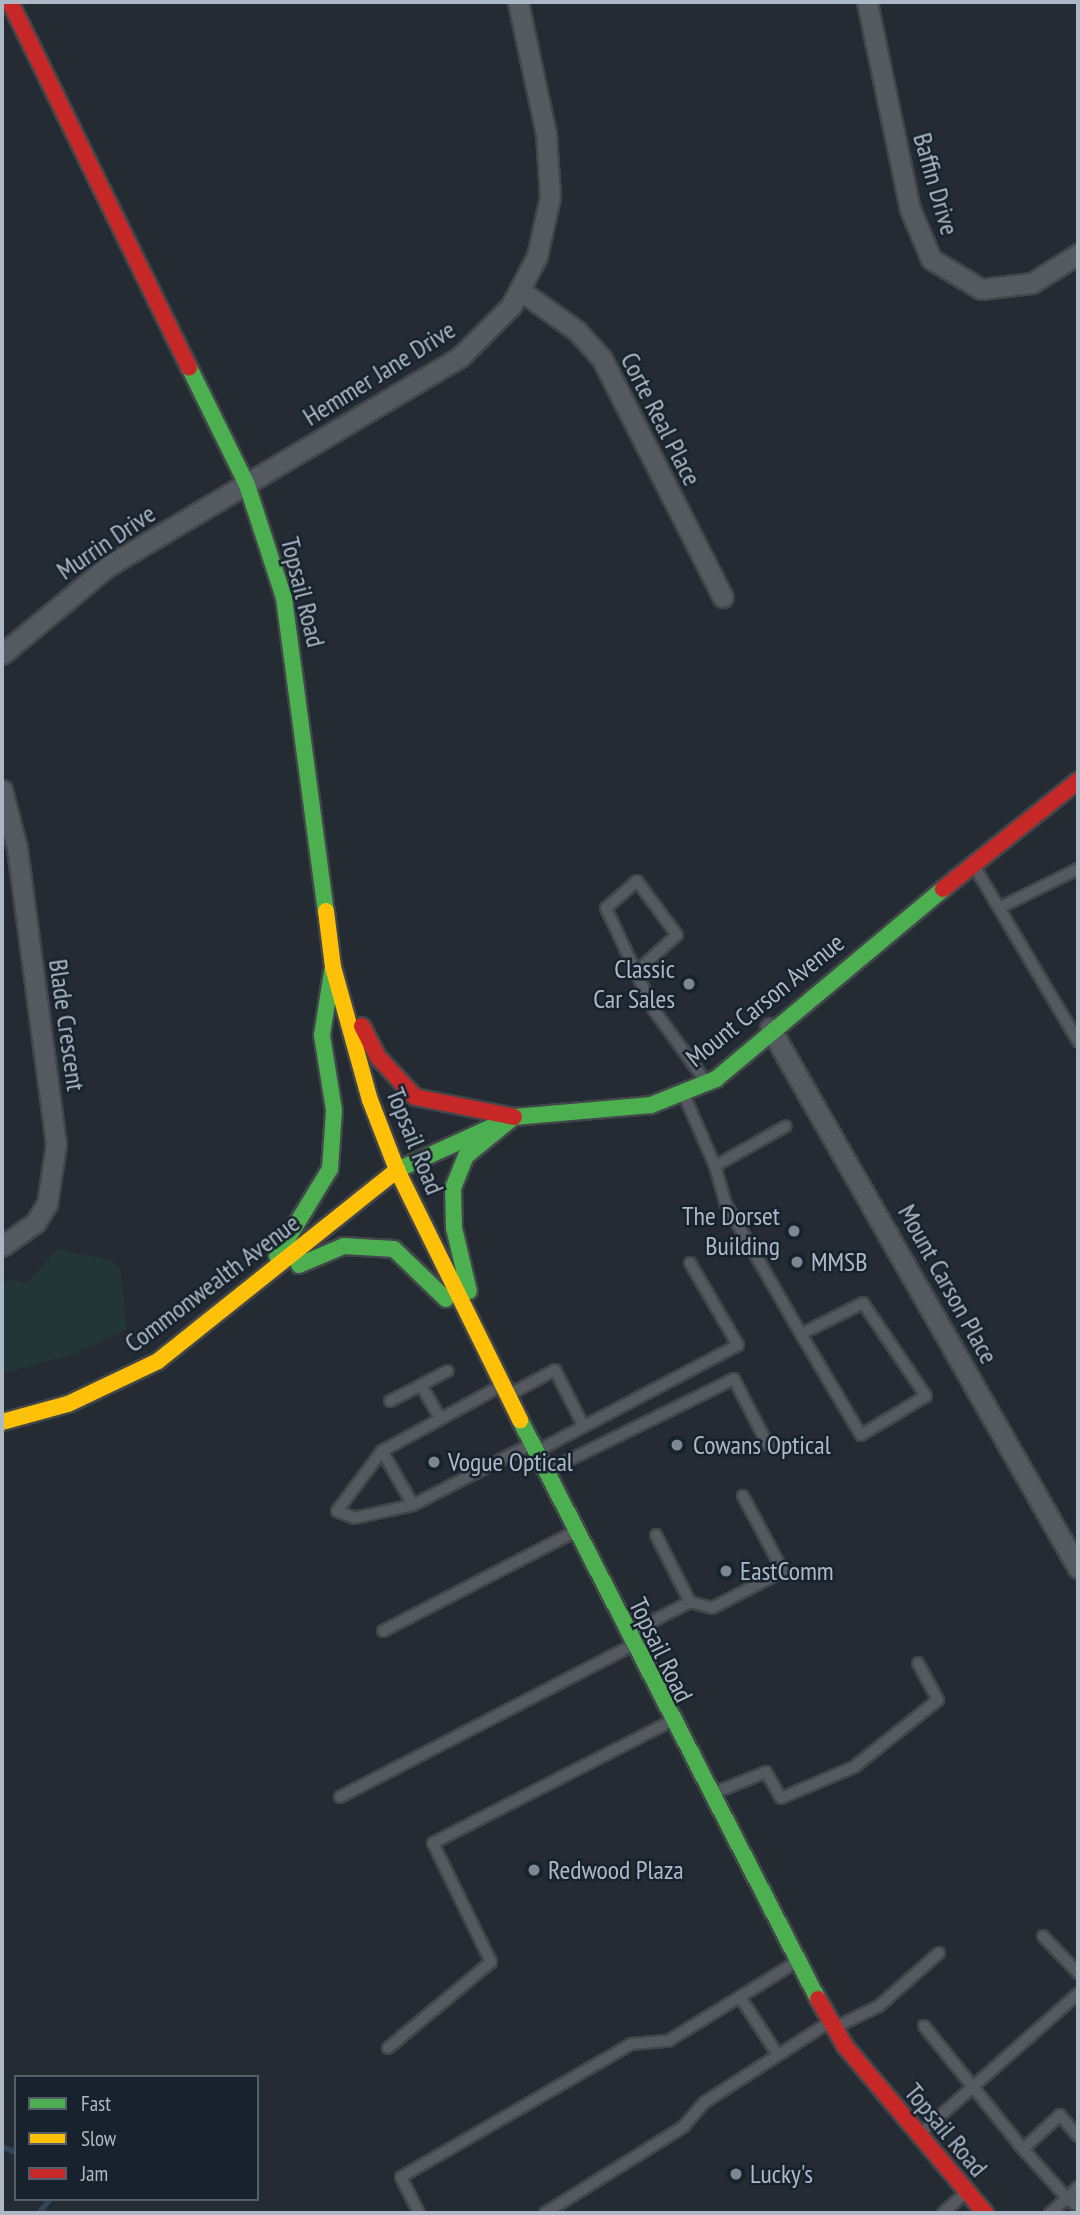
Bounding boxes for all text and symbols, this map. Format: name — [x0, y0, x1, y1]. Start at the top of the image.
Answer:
street label: Baffin Drive — [907, 129, 965, 239]
street label: Hemmer Jane Drive — [297, 314, 461, 432]
street label: Corte Real Place — [614, 347, 708, 491]
street label: Murrin Drive — [51, 498, 161, 586]
street label: Topsail Road — [274, 534, 332, 650]
street label: Mount Carson Avenue — [679, 927, 851, 1073]
place label: Classic Car Sales — [593, 953, 675, 1014]
street label: Blade Crescent — [42, 957, 92, 1093]
marker: Classic Car Sales — [681, 976, 697, 992]
street label: Topsail Road — [380, 1083, 450, 1199]
street label: Mount Carson Place — [891, 1199, 1005, 1369]
place label: The Dorset Building — [682, 1200, 780, 1262]
street label: Commonwealth Avenue — [118, 1207, 306, 1359]
marker: The Dorset Building — [786, 1223, 802, 1239]
place label: MMSB — [811, 1246, 867, 1278]
marker: MMSB — [789, 1254, 805, 1270]
place label: Cowans Optical — [693, 1429, 831, 1461]
marker: Cowans Optical — [667, 1435, 687, 1455]
place label: Vogue Optical — [448, 1446, 573, 1478]
marker: Vogue Optical — [426, 1454, 442, 1470]
place label: EastComm — [740, 1555, 834, 1587]
marker: EastComm — [718, 1563, 734, 1579]
street label: Topsail Road — [622, 1593, 700, 1707]
place label: Redwood Plaza — [548, 1854, 684, 1886]
marker: Redwood Plaza — [526, 1862, 542, 1878]
legend — [14, 2075, 259, 2201]
street label: Topsail Road — [898, 2077, 994, 2183]
text: Fast — [81, 2090, 111, 2117]
text: Slow — [81, 2125, 116, 2152]
place label: Lucky's — [750, 2158, 813, 2190]
text: Jam — [81, 2160, 108, 2187]
marker: Lucky's — [728, 2166, 744, 2182]

